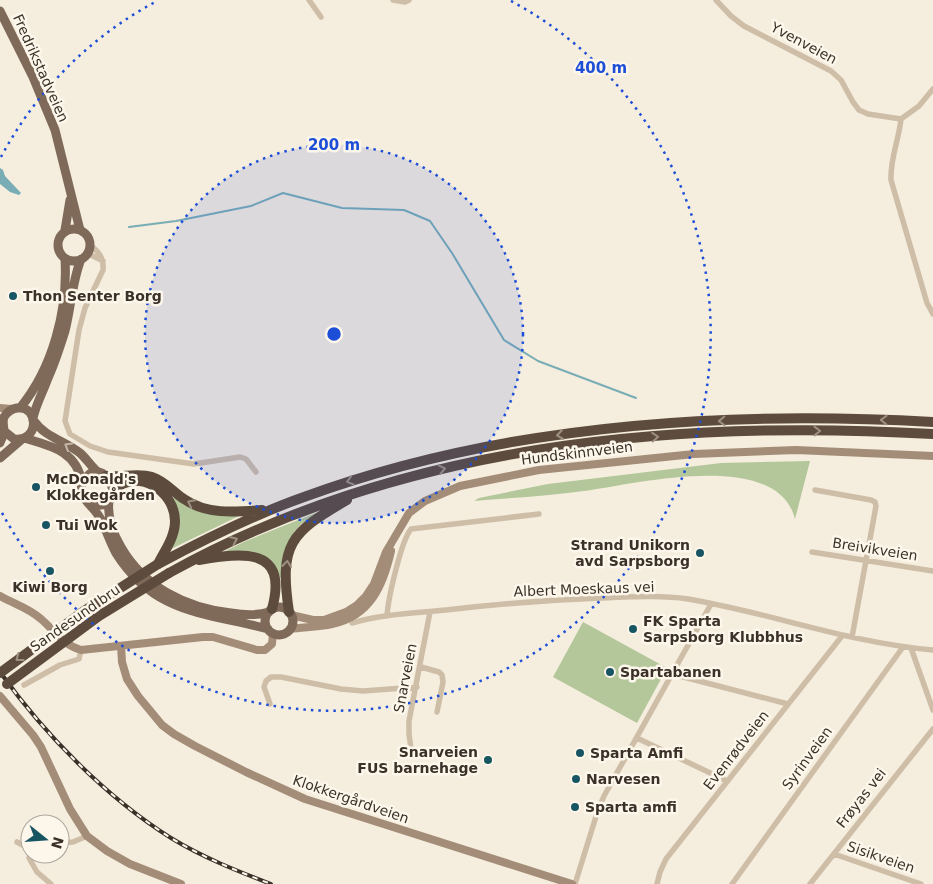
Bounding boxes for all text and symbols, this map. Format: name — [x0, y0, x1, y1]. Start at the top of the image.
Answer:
street label: Fredrikstadveien — [10, 12, 72, 124]
street label: Yvenveien — [767, 18, 840, 67]
text: 400 m — [575, 59, 627, 77]
text: 200 m — [308, 136, 360, 154]
place label: Thon Senter Borg — [23, 288, 162, 304]
marker: Thon Senter Borg — [7, 290, 19, 302]
centre of rings — [325, 325, 343, 343]
one-way arrow — [718, 415, 726, 426]
one-way arrow — [880, 415, 888, 425]
one-way arrow — [814, 426, 822, 436]
one-way arrow — [556, 429, 564, 440]
one-way arrow — [651, 432, 659, 443]
street label: Hundskinnveien — [520, 438, 634, 468]
one-way arrow — [64, 442, 73, 452]
one-way arrow — [437, 464, 446, 475]
place label: McDonald's Klokkegården — [46, 471, 155, 503]
one-way arrow — [346, 476, 354, 486]
marker: McDonald's Klokkegården — [30, 481, 42, 493]
one-way arrow — [187, 499, 196, 509]
place label: Tui Wok — [56, 517, 118, 533]
marker: Tui Wok — [40, 519, 52, 531]
street label: Breivikveien — [831, 534, 919, 564]
one-way arrow — [229, 535, 238, 546]
place label: Strand Unikorn avd Sarpsborg — [570, 537, 690, 569]
marker: Strand Unikorn avd Sarpsborg — [694, 547, 706, 559]
one-way arrow — [281, 559, 292, 567]
marker: Kiwi Borg — [44, 565, 56, 577]
place label: Kiwi Borg — [12, 579, 88, 595]
street label: Albert Moeskaus vei — [513, 579, 655, 599]
street label: Sandesund bru — [27, 581, 123, 655]
place label: FK Sparta Sarpsborg Klubbhus — [643, 613, 803, 645]
marker: FK Sparta Sarpsborg Klubbhus — [627, 623, 639, 635]
street label: Snarveien — [390, 642, 420, 714]
one-way arrow — [16, 653, 25, 661]
place label: Spartabanen — [620, 664, 722, 680]
marker: Spartabanen — [604, 666, 616, 678]
street label: Evenrødveien — [700, 707, 772, 793]
street label: Syrinveien — [779, 723, 835, 793]
place label: Snarveien FUS barnehage — [357, 744, 478, 776]
place label: Sparta Amfi — [590, 745, 683, 761]
marker: Sparta Amfi — [574, 747, 586, 759]
marker: Snarveien FUS barnehage — [482, 754, 494, 766]
street label: Frøyas vei — [833, 765, 889, 831]
place label: Narvesen — [586, 771, 660, 787]
street label: Klokkergårdveien — [291, 772, 411, 826]
marker: Narvesen — [570, 773, 582, 785]
place label: Sparta amfi — [585, 799, 677, 815]
marker: Sparta amfi — [569, 801, 581, 813]
north arrow — [20, 814, 70, 864]
text: N — [48, 835, 67, 851]
street label: Sisikveien — [845, 838, 917, 876]

